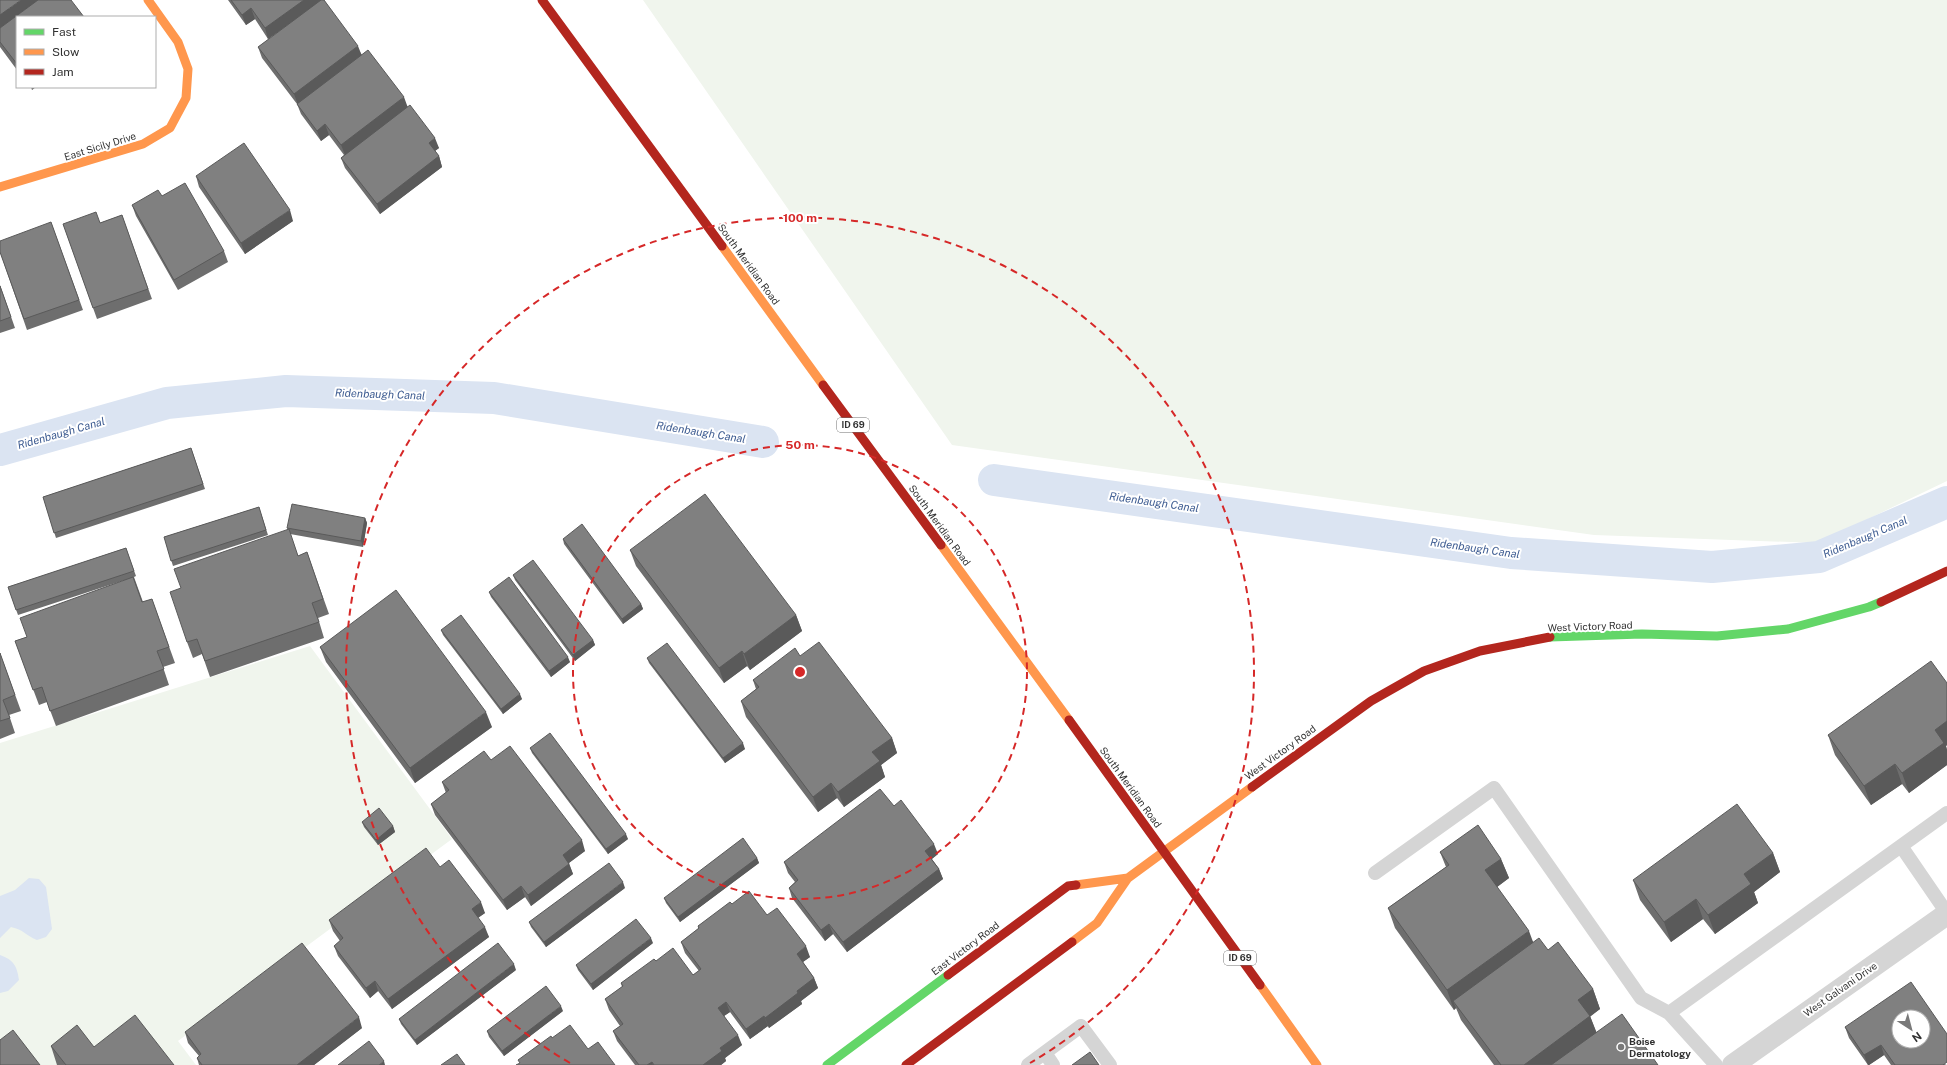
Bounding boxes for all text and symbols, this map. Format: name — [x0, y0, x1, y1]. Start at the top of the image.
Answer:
legend — [16, 16, 156, 88]
text: Fast — [52, 25, 77, 39]
text: Slow — [52, 45, 80, 59]
text: Jam — [52, 65, 74, 79]
street label: East Sicily Drive — [63, 129, 138, 163]
text: 100 m — [783, 211, 817, 225]
street label: South Meridian Road — [716, 221, 782, 307]
water label: Ridenbaugh Canal — [335, 386, 425, 402]
water label: Ridenbaugh Canal — [16, 415, 106, 451]
road number: ID 69 — [837, 418, 869, 432]
water label: Ridenbaugh Canal — [655, 419, 747, 445]
text: 50 m — [785, 438, 815, 452]
street label: South Meridian Road — [907, 482, 973, 568]
water label: Ridenbaugh Canal — [1108, 490, 1200, 514]
water label: Ridenbaugh Canal — [1821, 514, 1909, 560]
water label: Ridenbaugh Canal — [1429, 536, 1521, 560]
street label: West Victory Road — [1547, 619, 1633, 633]
centre of rings — [793, 665, 807, 679]
street label: West Victory Road — [1242, 722, 1318, 782]
street label: South Meridian Road — [1098, 744, 1164, 830]
street label: East Victory Road — [929, 919, 1001, 977]
road number: ID 69 — [1224, 951, 1256, 965]
street label: West Galvani Drive — [1801, 959, 1879, 1019]
north arrow — [1891, 1009, 1931, 1049]
text: N — [1910, 1030, 1924, 1044]
place label: Boise Dermatology — [1629, 1035, 1691, 1059]
marker: Boise Dermatology — [1616, 1042, 1626, 1052]

